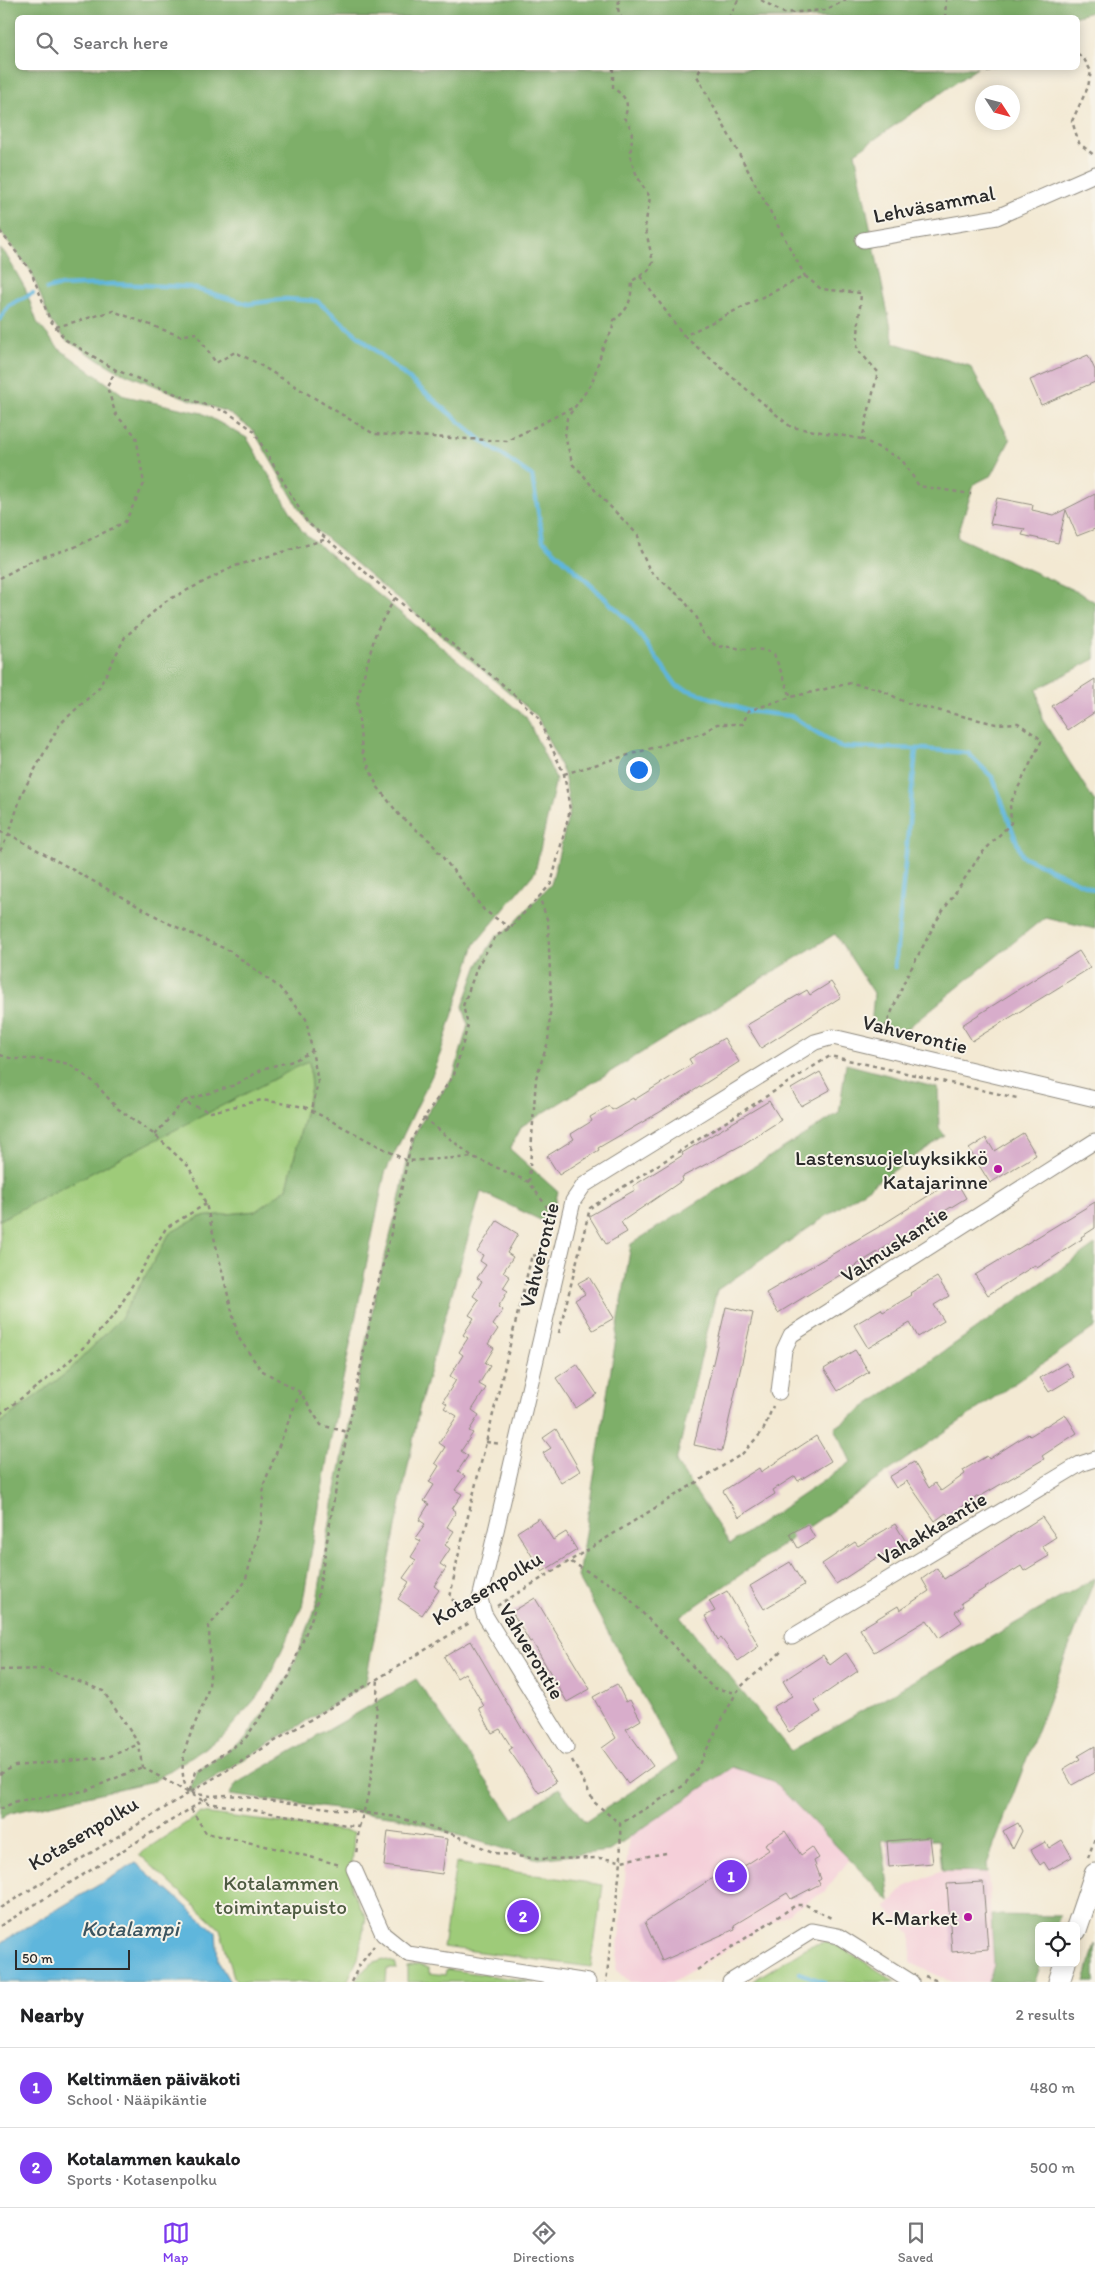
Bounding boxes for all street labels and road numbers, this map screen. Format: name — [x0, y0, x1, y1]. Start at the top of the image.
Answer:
street label: Lehväsammal — [871, 180, 997, 228]
street label: Vahverontie — [860, 1009, 970, 1059]
street label: Vahverontie — [514, 1200, 564, 1310]
street label: Valmuskantie — [836, 1200, 952, 1288]
street label: Vahakkaantie — [873, 1486, 991, 1570]
street label: Kotasenpolku — [428, 1545, 546, 1631]
street label: Vahverontie — [494, 1598, 570, 1704]
street label: Kotasenpolku — [24, 1790, 142, 1876]

